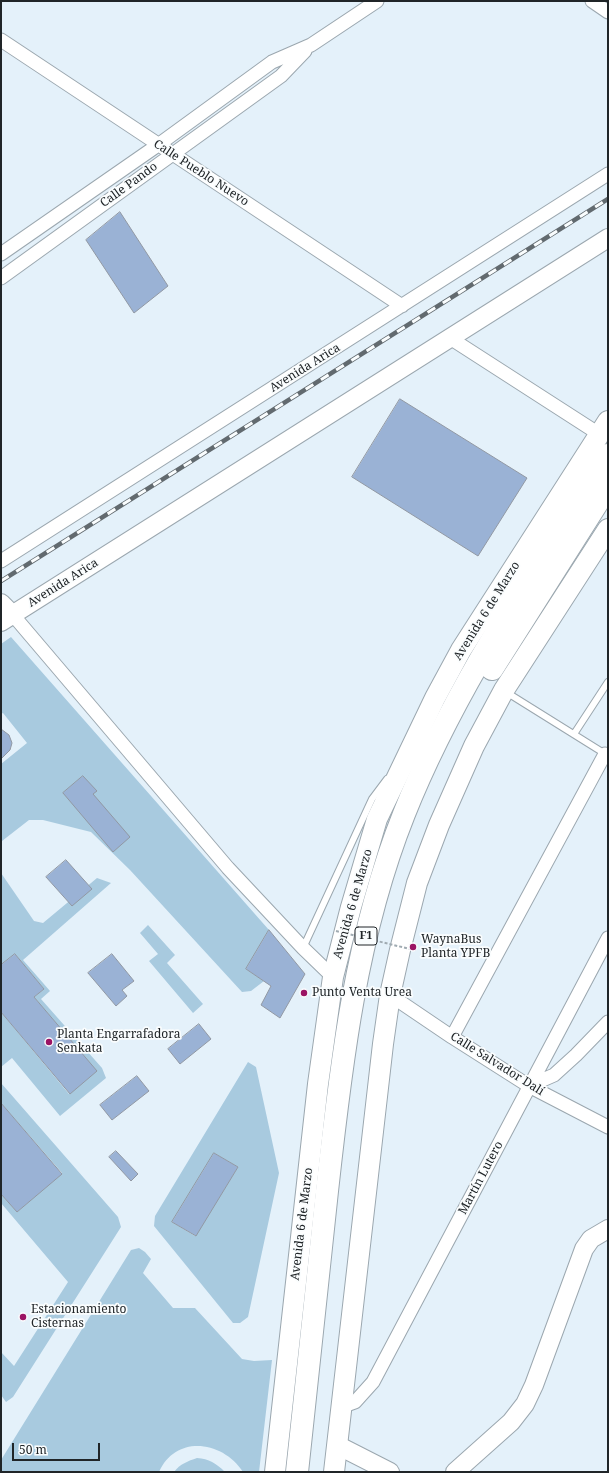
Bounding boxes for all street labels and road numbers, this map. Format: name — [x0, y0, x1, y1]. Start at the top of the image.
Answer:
street label: Calle Pueblo Nuevo — [151, 137, 251, 209]
street label: Calle Pando — [98, 159, 160, 211]
street label: Avenida Arica — [267, 341, 343, 395]
street label: Avenida Arica — [25, 556, 101, 610]
street label: Avenida 6 de Marzo — [451, 559, 523, 663]
street label: Avenida 6 de Marzo — [330, 848, 376, 960]
road number: F1 — [355, 927, 377, 945]
street label: Calle Salvador Dalí — [447, 1029, 547, 1099]
street label: Martín Lutero — [456, 1139, 506, 1217]
street label: Avenida 6 de Marzo — [288, 1167, 316, 1281]

